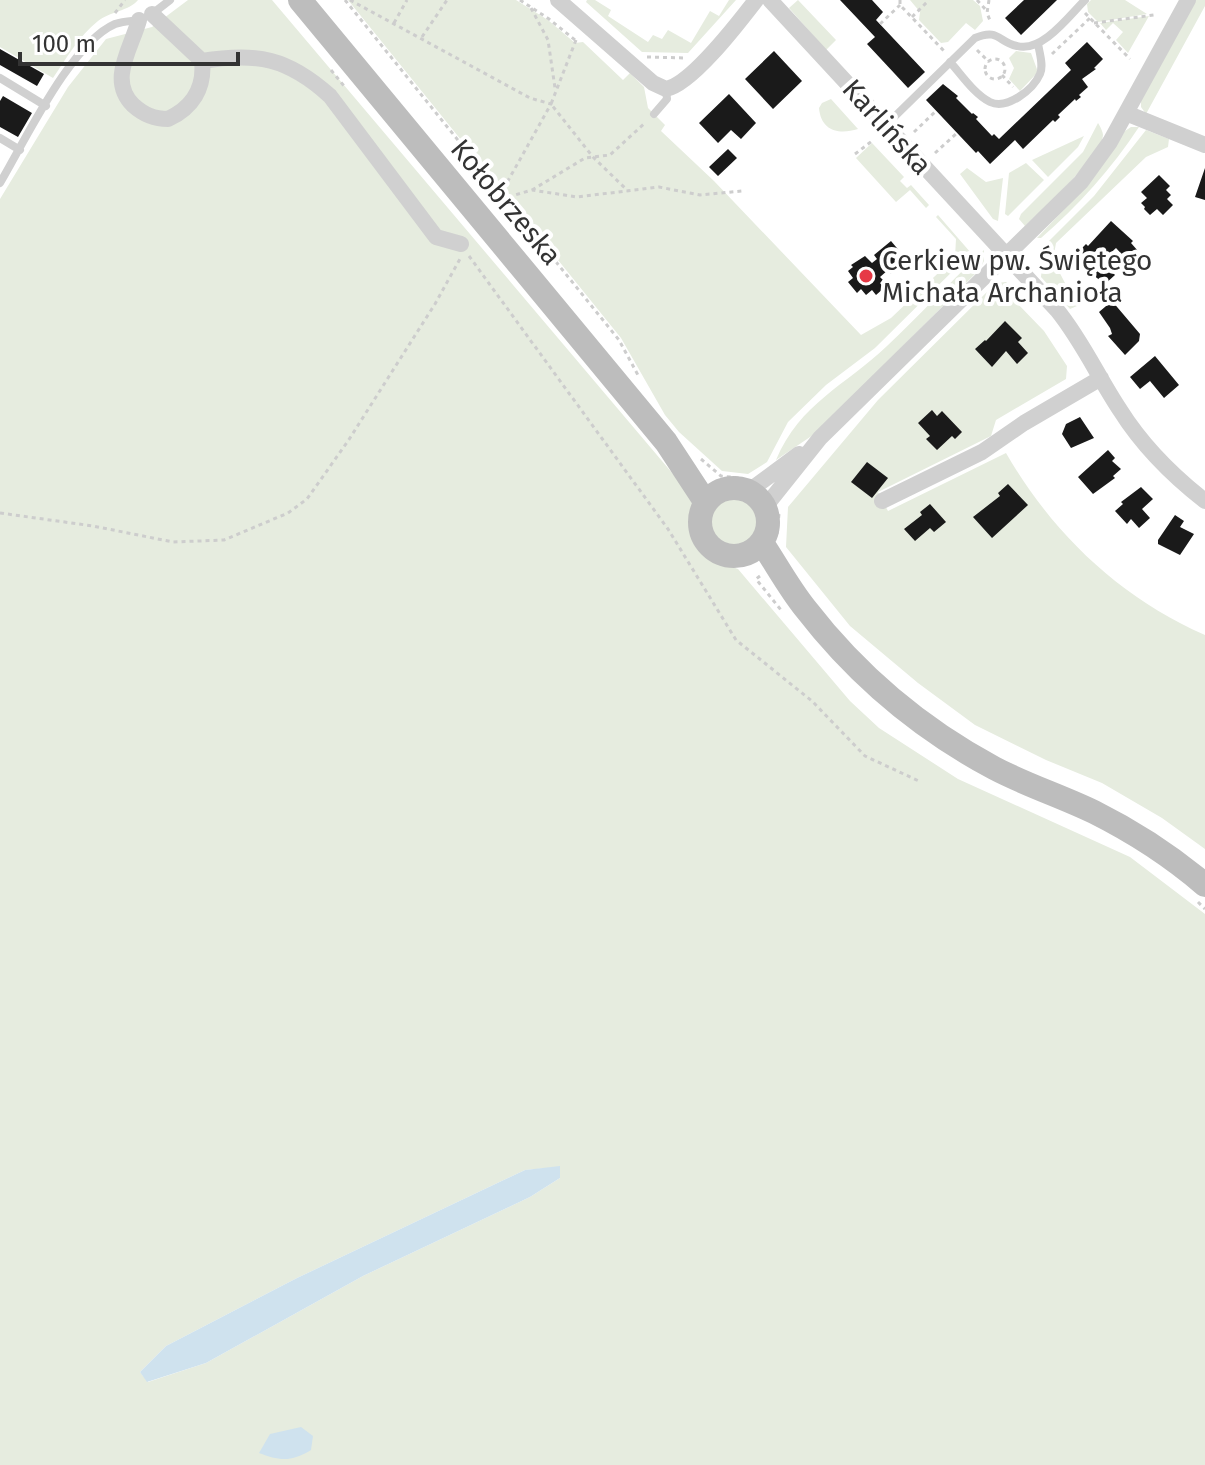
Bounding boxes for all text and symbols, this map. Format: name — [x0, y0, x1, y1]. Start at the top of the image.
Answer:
scale bar — [20, 16, 238, 66]
text: 100 m — [32, 30, 96, 58]
street label: Karlińska — [836, 72, 938, 182]
street label: Kołobrzeska — [444, 132, 568, 272]
place label: Cerkiew pw. Świętego Michała Archanioła — [882, 244, 1152, 309]
marker: Cerkiew pw. Świętego Michała Archanioła — [857, 267, 875, 285]

